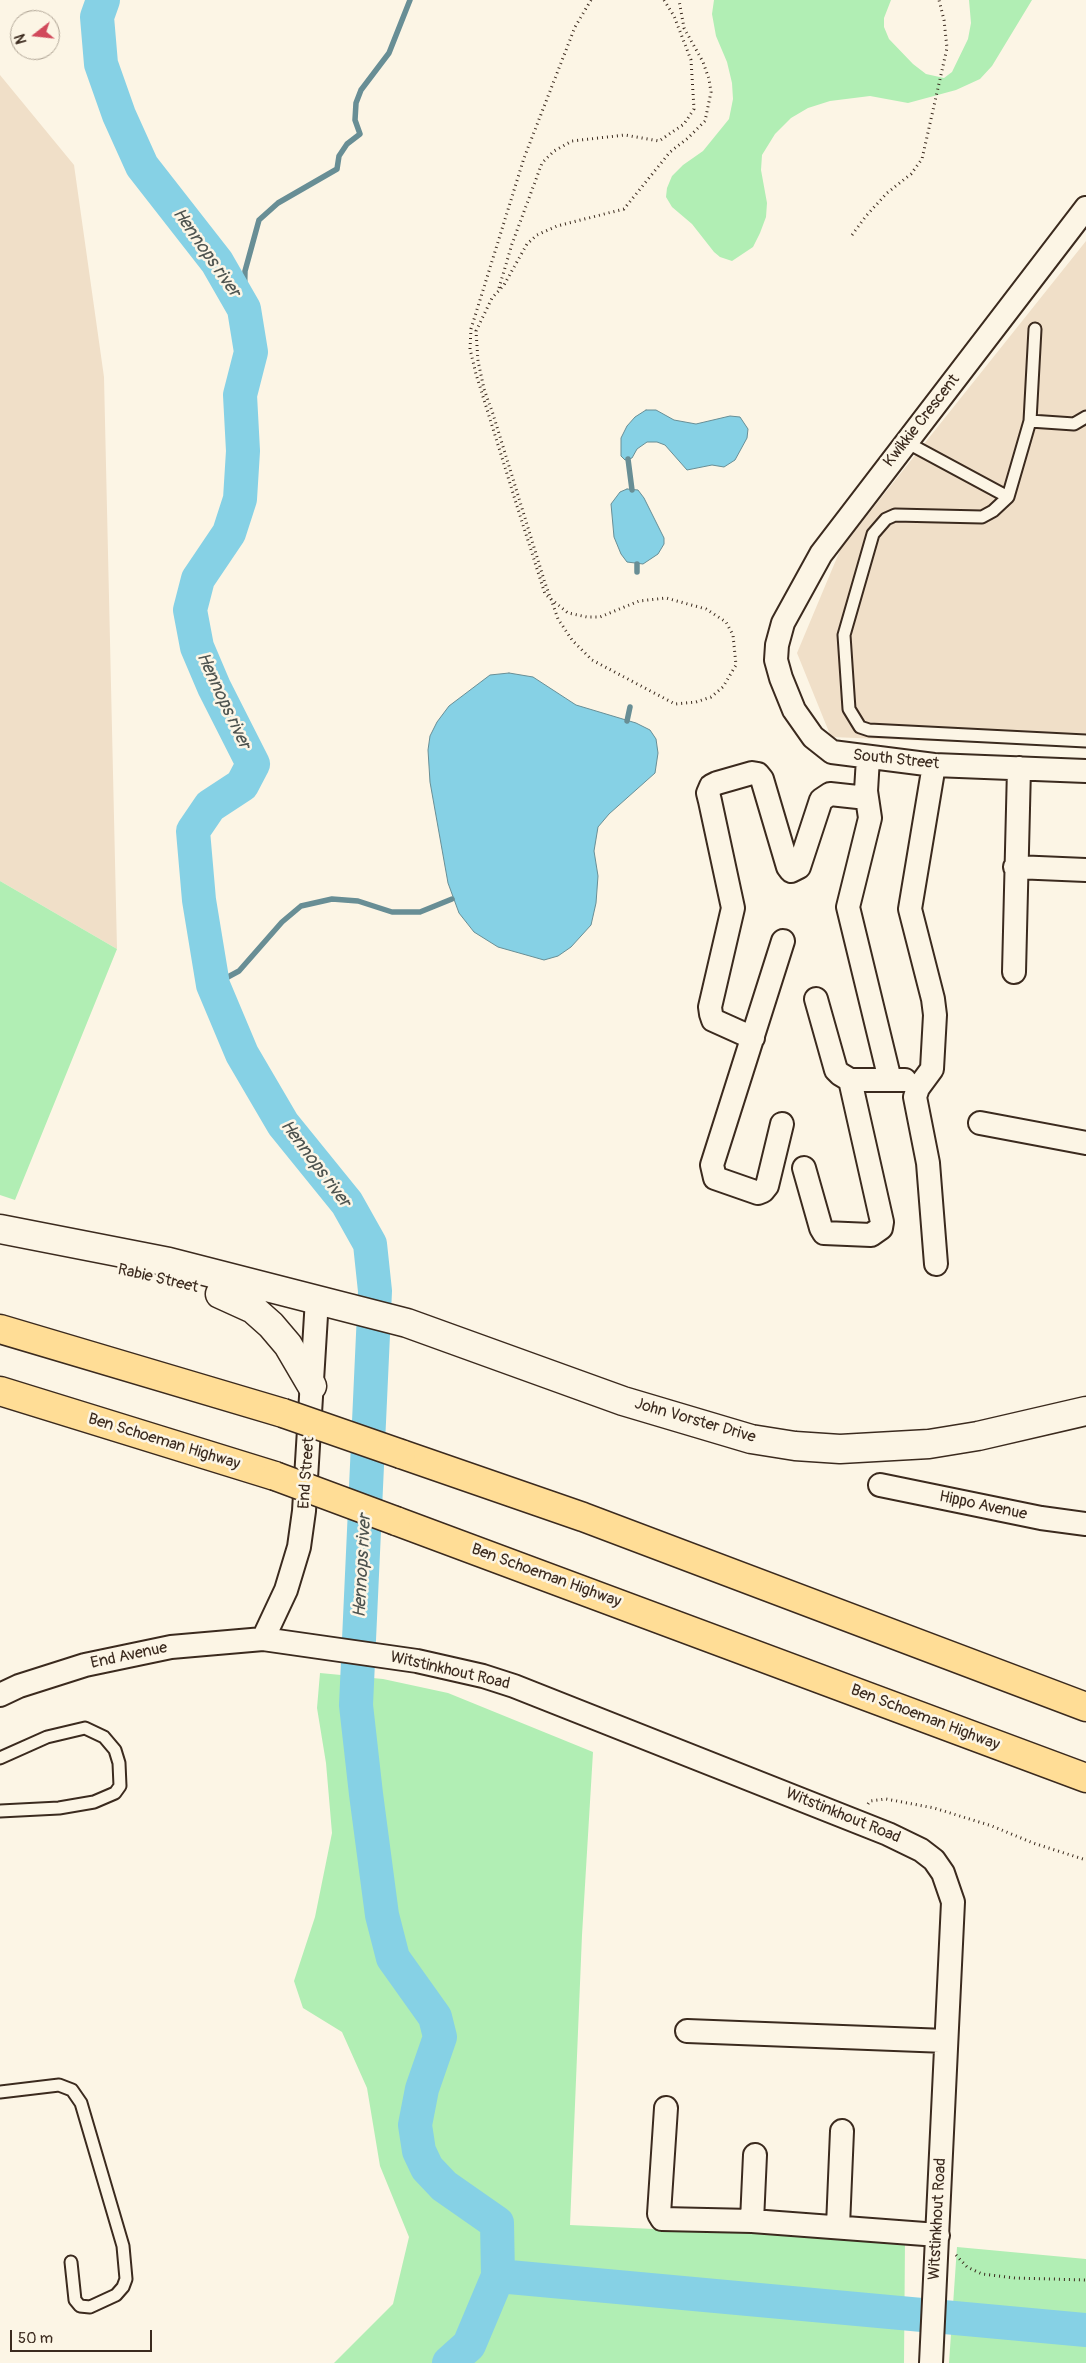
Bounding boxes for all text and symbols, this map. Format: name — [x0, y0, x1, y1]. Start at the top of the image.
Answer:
north arrow — [10, 10, 60, 60]
text: N — [12, 32, 31, 46]
water label: Hennops river — [167, 204, 245, 302]
street label: Kwikkie Crescent — [880, 371, 964, 471]
water label: Hennops river — [191, 649, 255, 753]
street label: South Street — [852, 746, 940, 774]
water label: Hennops river — [275, 1116, 355, 1212]
street label: Rabie Street — [116, 1260, 200, 1298]
street label: John Vorster Drive — [632, 1395, 758, 1447]
street label: Ben Schoeman Highway — [86, 1410, 242, 1474]
street label: End Street — [295, 1436, 319, 1510]
street label: Hippo Avenue — [937, 1487, 1029, 1525]
water label: Hennops river — [349, 1514, 377, 1618]
street label: Ben Schoeman Highway — [469, 1540, 623, 1612]
street label: End Avenue — [89, 1639, 169, 1673]
street label: Witstinkhout Road — [388, 1648, 512, 1694]
street label: Ben Schoeman Highway — [848, 1681, 1002, 1755]
street label: Witstinkhout Road — [783, 1784, 903, 1848]
street label: Witstinkhout Road — [925, 2157, 951, 2281]
scale bar — [12, 2320, 155, 2352]
text: 50 m — [18, 2329, 53, 2348]

